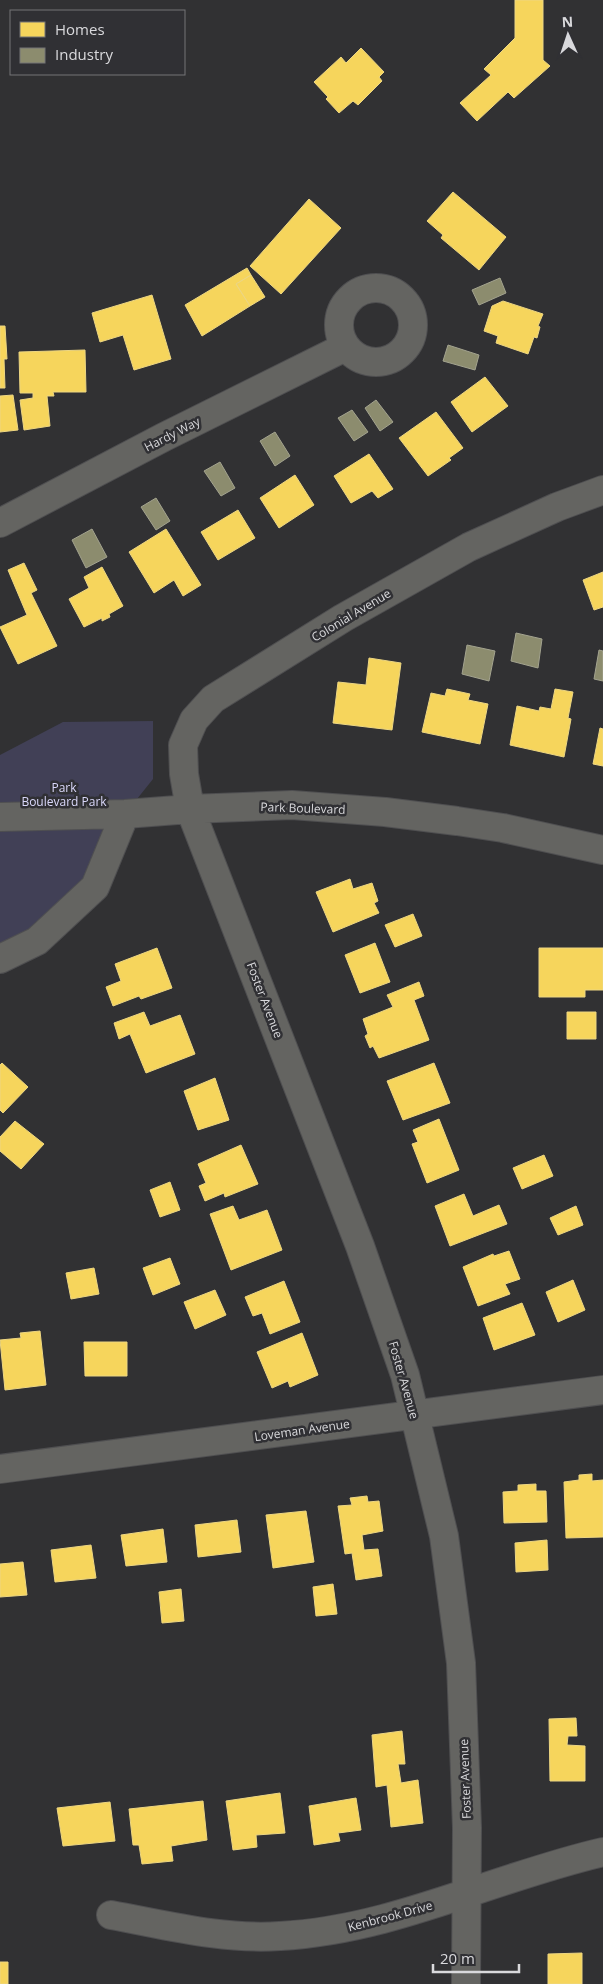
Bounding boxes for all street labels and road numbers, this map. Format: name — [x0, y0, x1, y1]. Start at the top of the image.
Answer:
street label: Hardy Way — [141, 412, 204, 455]
street label: Colonial Avenue — [308, 584, 394, 645]
street label: Park Boulevard — [260, 798, 346, 818]
street label: Foster Avenue — [243, 960, 287, 1041]
street label: Foster Avenue — [385, 1339, 423, 1421]
street label: Loveman Avenue — [253, 1415, 351, 1445]
street label: Foster Avenue — [455, 1738, 475, 1819]
street label: Kenbrook Drive — [346, 1896, 434, 1935]

